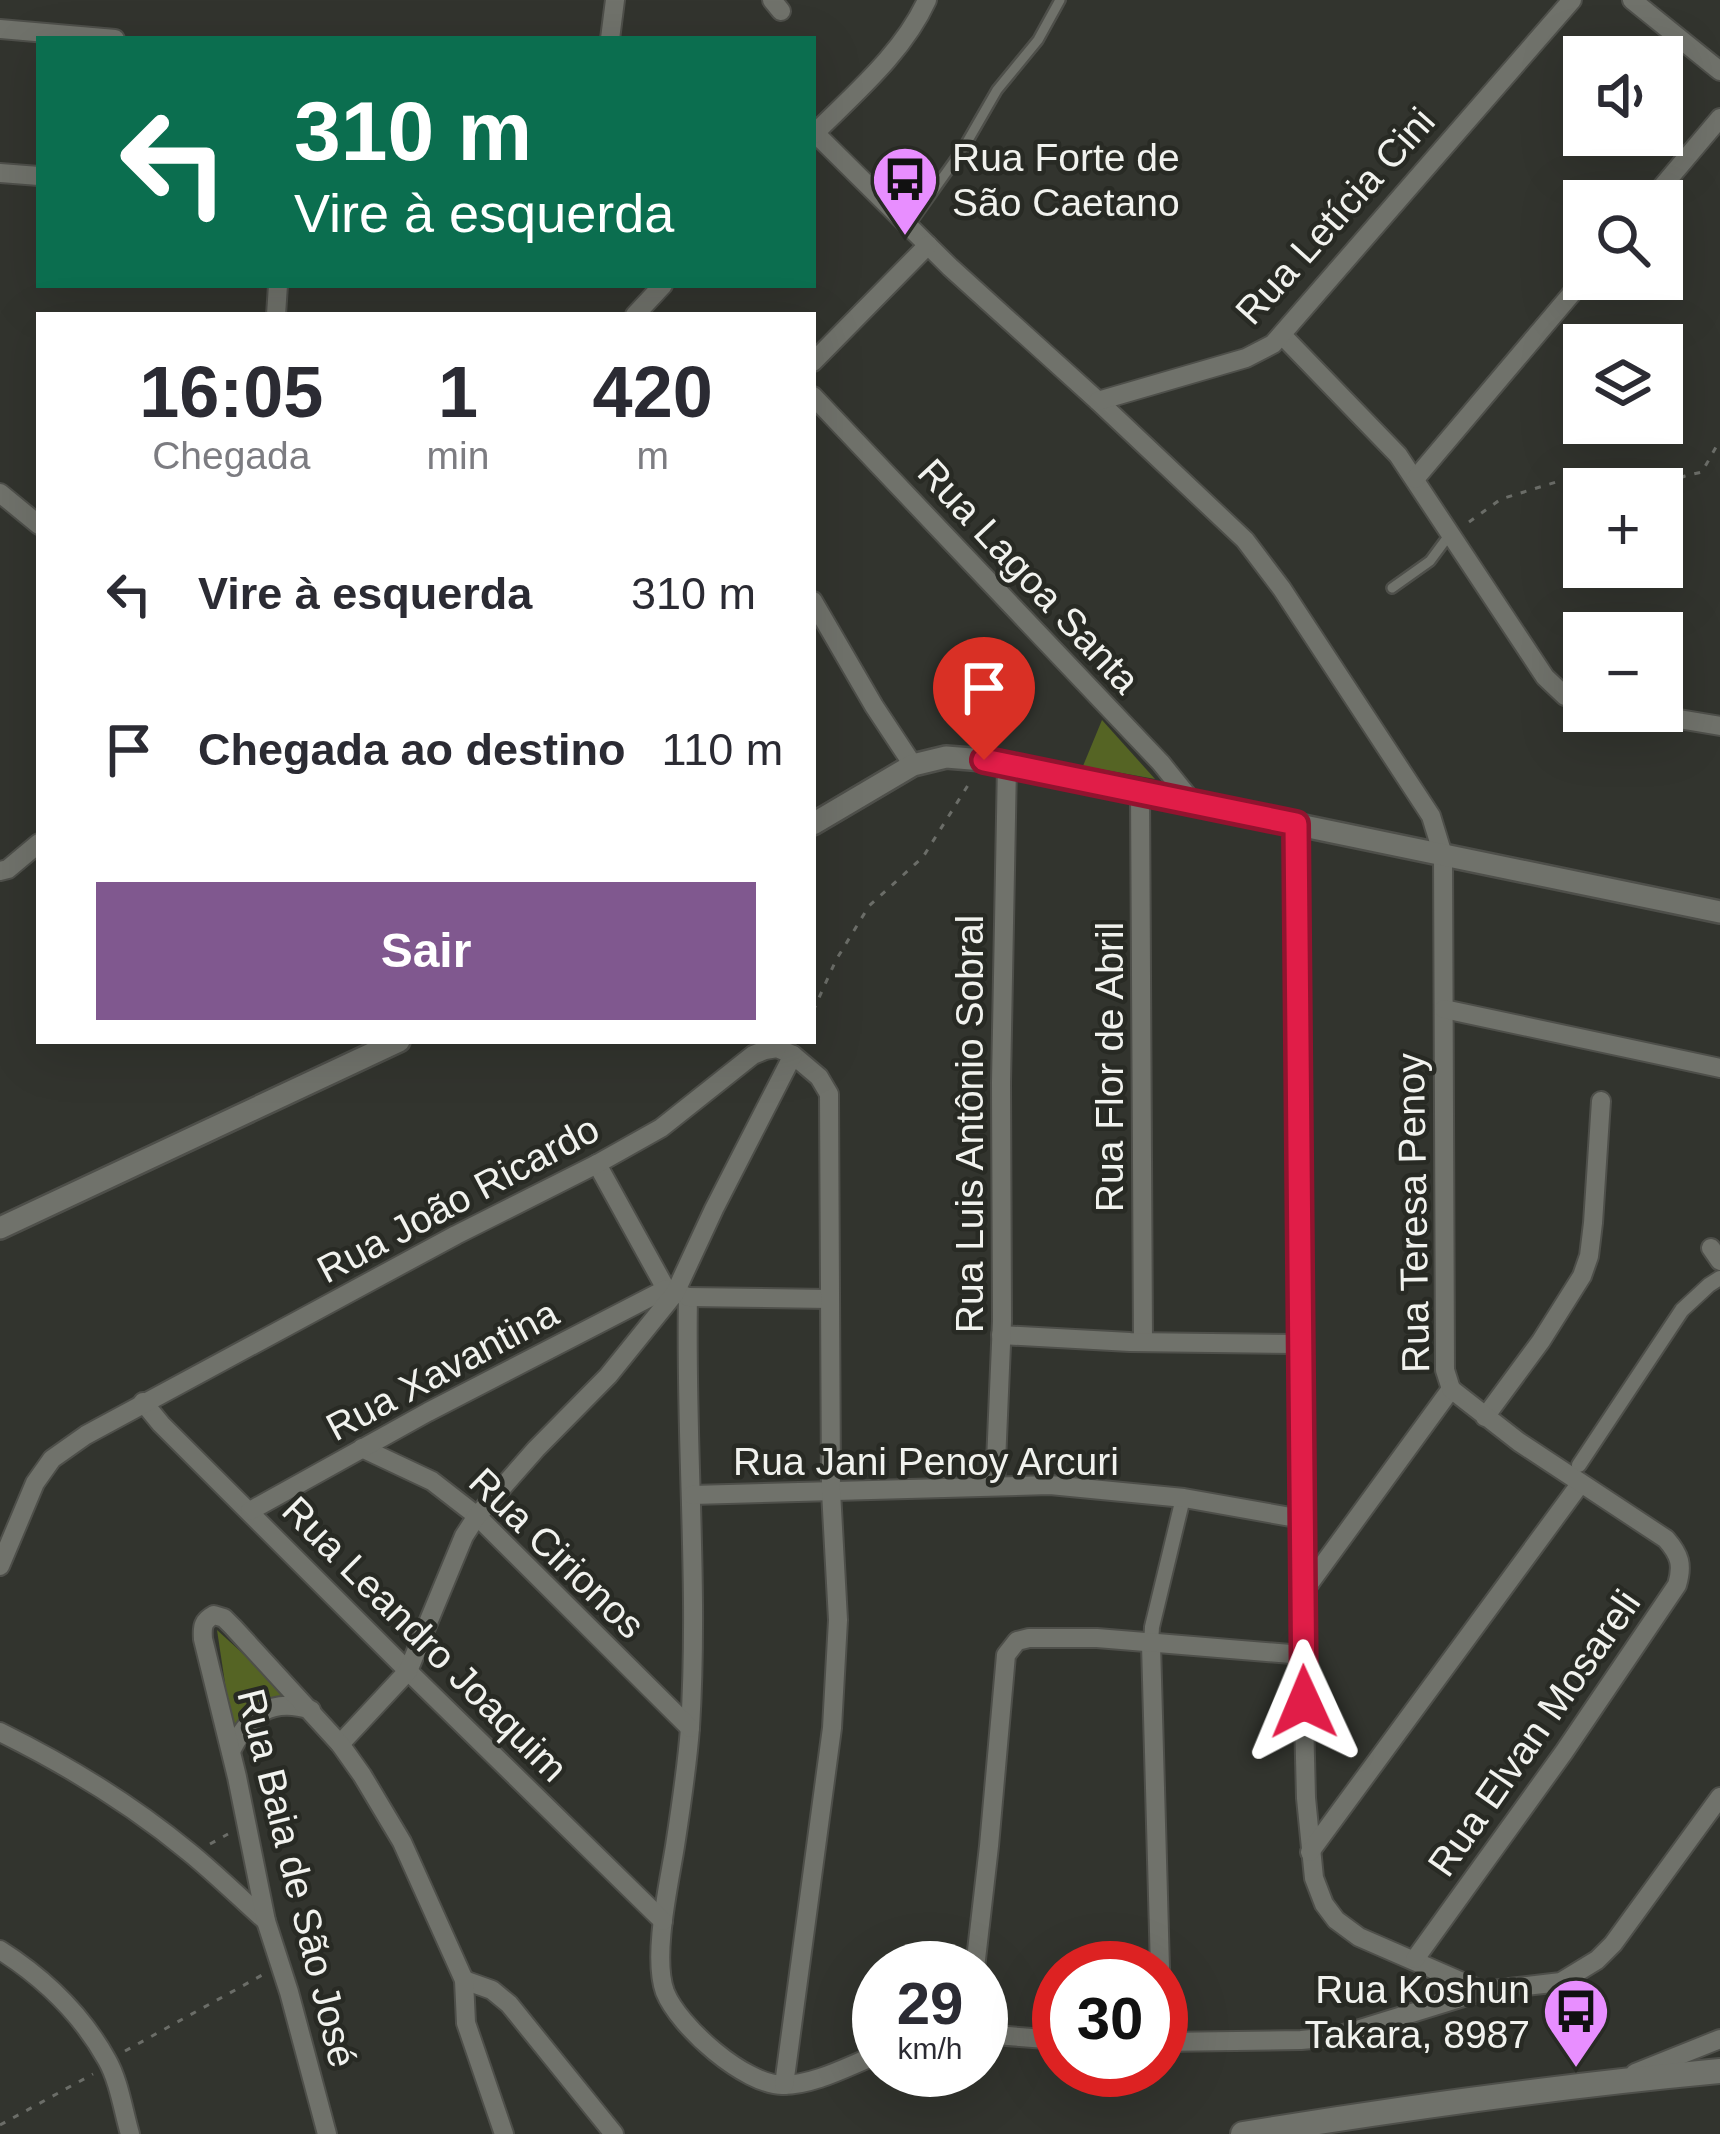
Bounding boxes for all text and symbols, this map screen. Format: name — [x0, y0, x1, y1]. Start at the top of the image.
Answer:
map controls — [1563, 36, 1683, 732]
button: sound — [1563, 36, 1683, 156]
icon: left — [96, 84, 252, 240]
text: 310 m — [294, 84, 532, 178]
street label: Rua Letícia Cini — [1227, 99, 1443, 333]
place label: Rua Forte de São Caetano — [952, 136, 1180, 224]
bus stop icon: Rua Forte de São Caetano — [870, 144, 940, 238]
button: search — [1563, 180, 1683, 300]
text: Vire à esquerda — [294, 183, 674, 243]
button: layers — [1563, 324, 1683, 444]
text: 16:05 — [139, 352, 323, 432]
text: 1 — [438, 352, 478, 432]
text: 420 — [593, 352, 713, 432]
text: Chegada — [152, 434, 310, 477]
text: min — [427, 434, 489, 477]
text: m — [636, 434, 669, 477]
street label: Rua Lagoa Santa — [910, 450, 1148, 702]
button: + — [1563, 468, 1683, 588]
icon: left — [96, 561, 162, 627]
text: Vire à esquerda — [198, 568, 532, 619]
text: 310 m — [631, 568, 756, 619]
button: − — [1563, 612, 1683, 732]
pin — [933, 637, 1035, 760]
icon: arrive — [951, 655, 1017, 721]
icon: arrive — [96, 717, 162, 783]
text: Chegada ao destino — [198, 724, 626, 775]
text: 110 m — [662, 724, 783, 775]
button: Sair — [96, 882, 756, 1020]
street label: Rua Luis Antônio Sobral — [948, 915, 991, 1333]
street label: Rua Flor de Abril — [1088, 922, 1131, 1212]
street label: Rua Teresa Penoy — [1389, 1052, 1437, 1373]
street label: Rua João Ricardo — [310, 1107, 606, 1291]
street label: Rua Xavantina — [319, 1291, 565, 1449]
street label: Rua Jani Penoy Arcuri — [733, 1440, 1119, 1483]
street label: Rua Cirionos — [461, 1459, 653, 1647]
street label: Rua Leandro Joaquim — [274, 1488, 576, 1790]
street label: Rua Elvan Mosareli — [1419, 1582, 1649, 1884]
position arrow — [1241, 1639, 1367, 1765]
street label: Rua Baia de São José — [229, 1685, 365, 2071]
speed limit sign: 30 — [1032, 1941, 1188, 2097]
place label: Rua Koshun Takara, 8987 — [1305, 1968, 1530, 2056]
text: 29 — [897, 1970, 963, 2037]
bus stop icon: Rua Koshun Takara, 8987 — [1541, 1976, 1611, 2070]
text: km/h — [897, 2032, 963, 2065]

